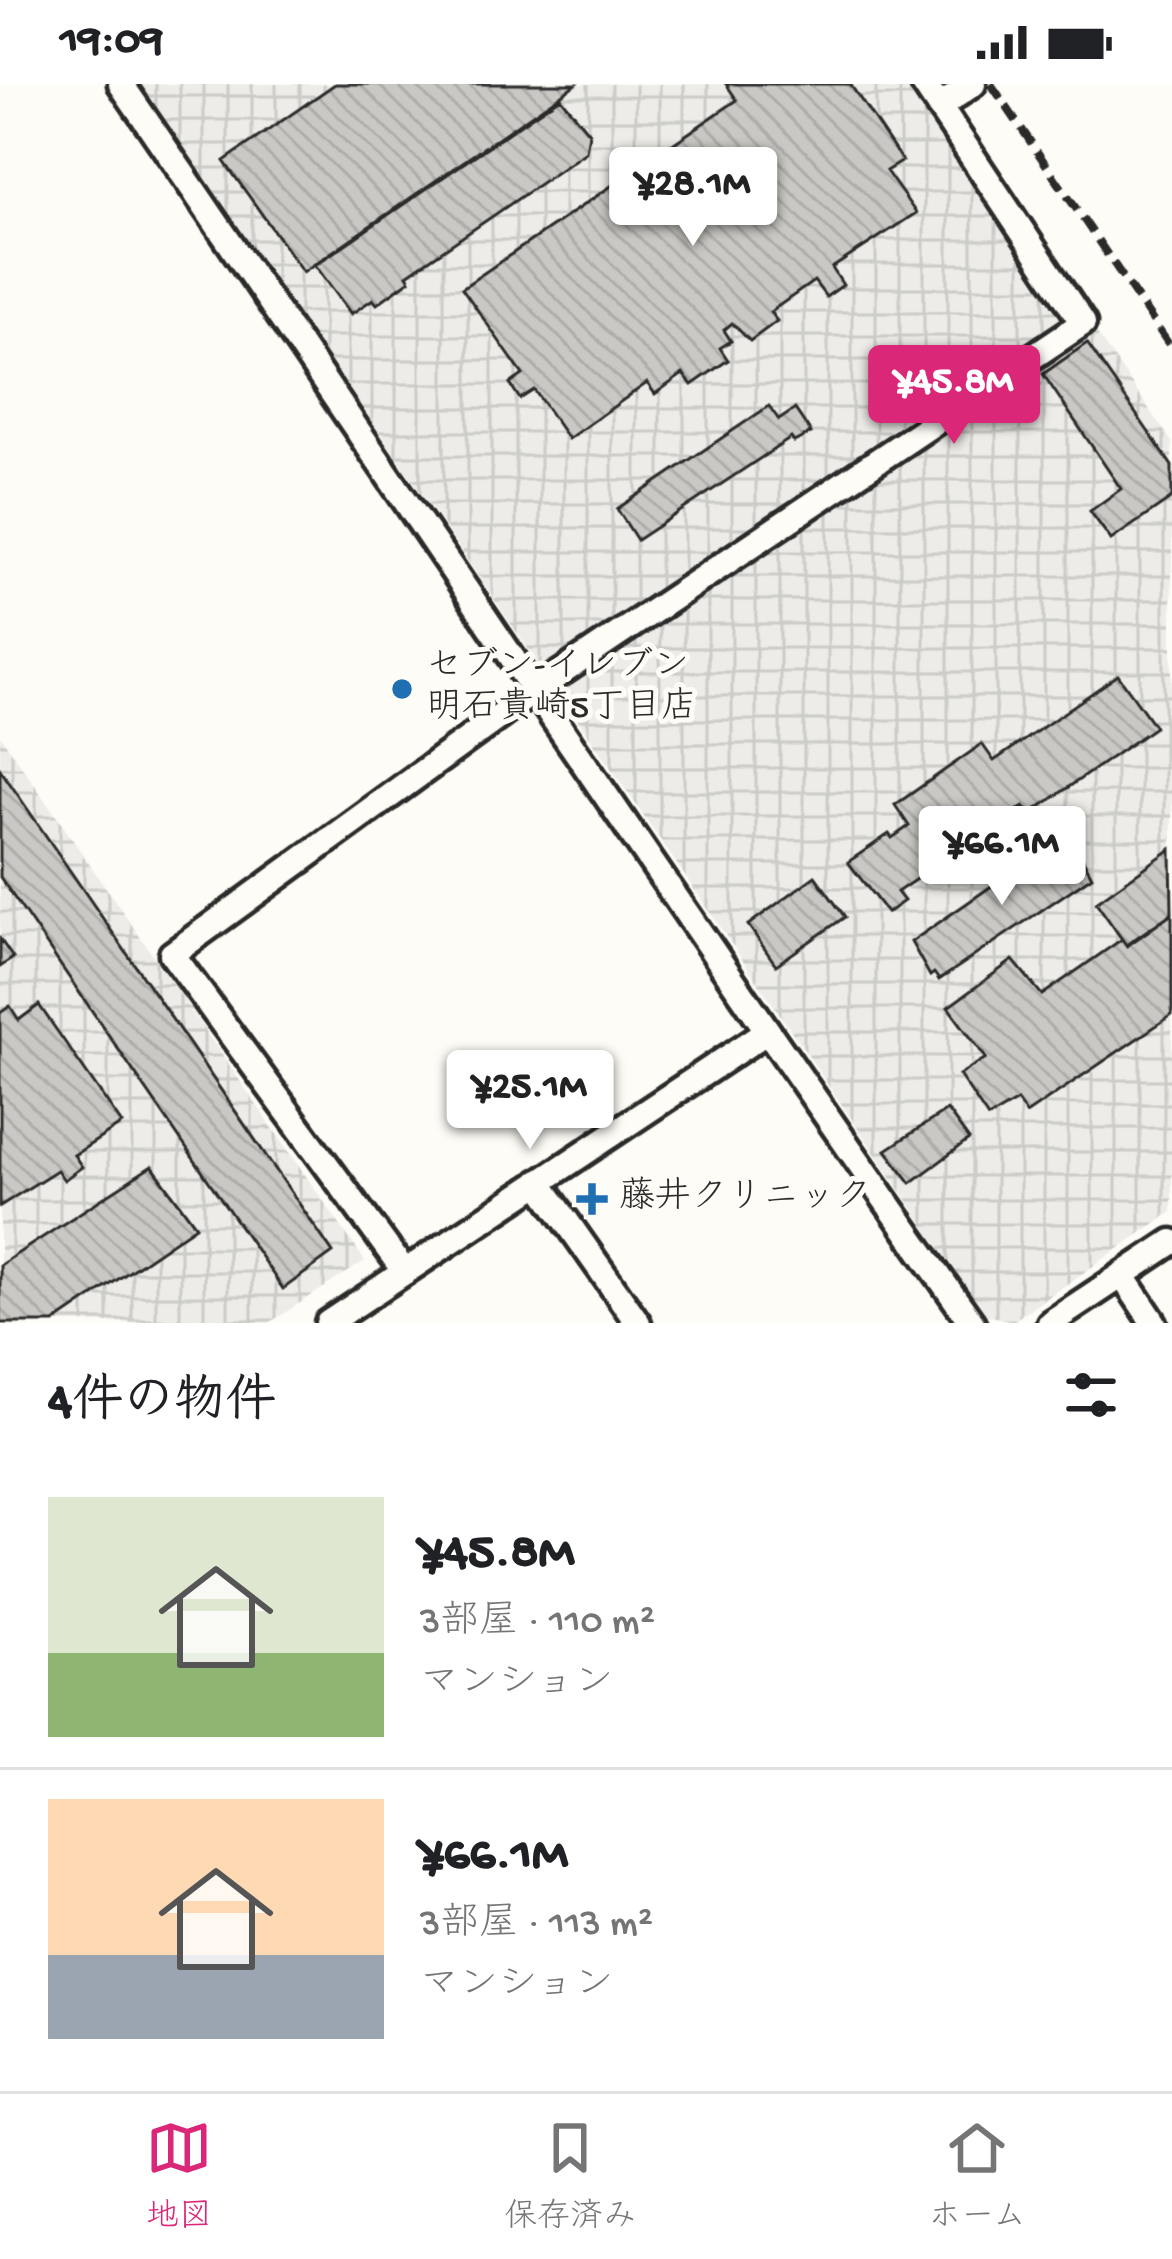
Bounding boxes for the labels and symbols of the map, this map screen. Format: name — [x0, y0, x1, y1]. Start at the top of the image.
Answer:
pin: ¥28.1M — [595, 147, 791, 249]
pin: ¥45.8M — [856, 345, 1052, 447]
place label: セブン-イレブン 明石貴崎5丁目店 — [426, 646, 697, 731]
marker: セブン-イレブン 明石貴崎5丁目店 — [389, 676, 415, 702]
pin: ¥66.1M — [904, 806, 1100, 908]
pin: ¥25.1M — [432, 1050, 628, 1152]
place label: 藤井クリニック — [619, 1176, 871, 1221]
marker: 藤井クリニック — [576, 1183, 608, 1215]

